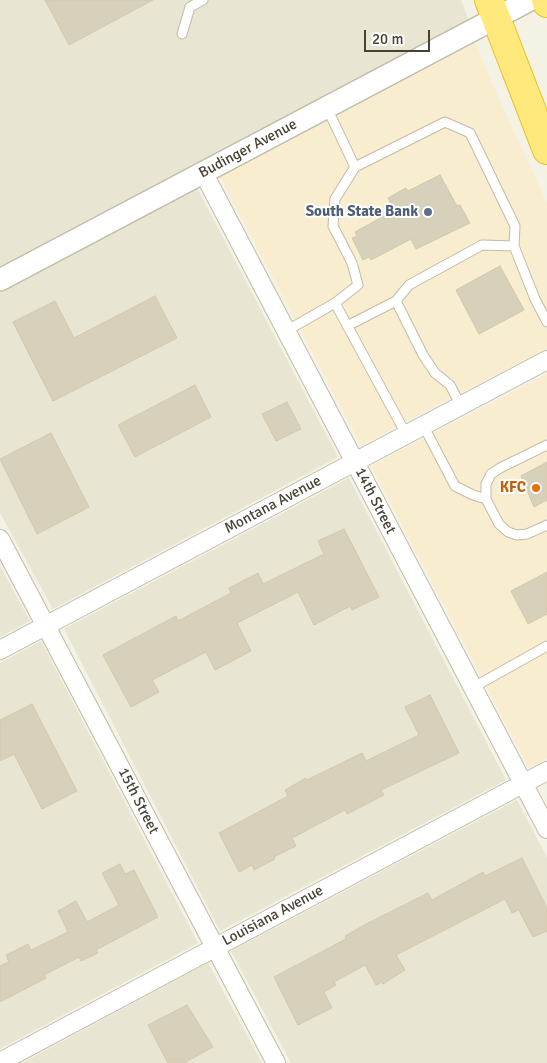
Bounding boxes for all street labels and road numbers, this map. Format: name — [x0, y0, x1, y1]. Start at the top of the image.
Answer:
street label: Budinger Avenue — [196, 116, 300, 182]
street label: 14th Street — [351, 465, 399, 537]
street label: Montana Avenue — [222, 472, 324, 538]
street label: 15th Street — [114, 765, 162, 837]
street label: Louisiana Avenue — [219, 882, 327, 950]

